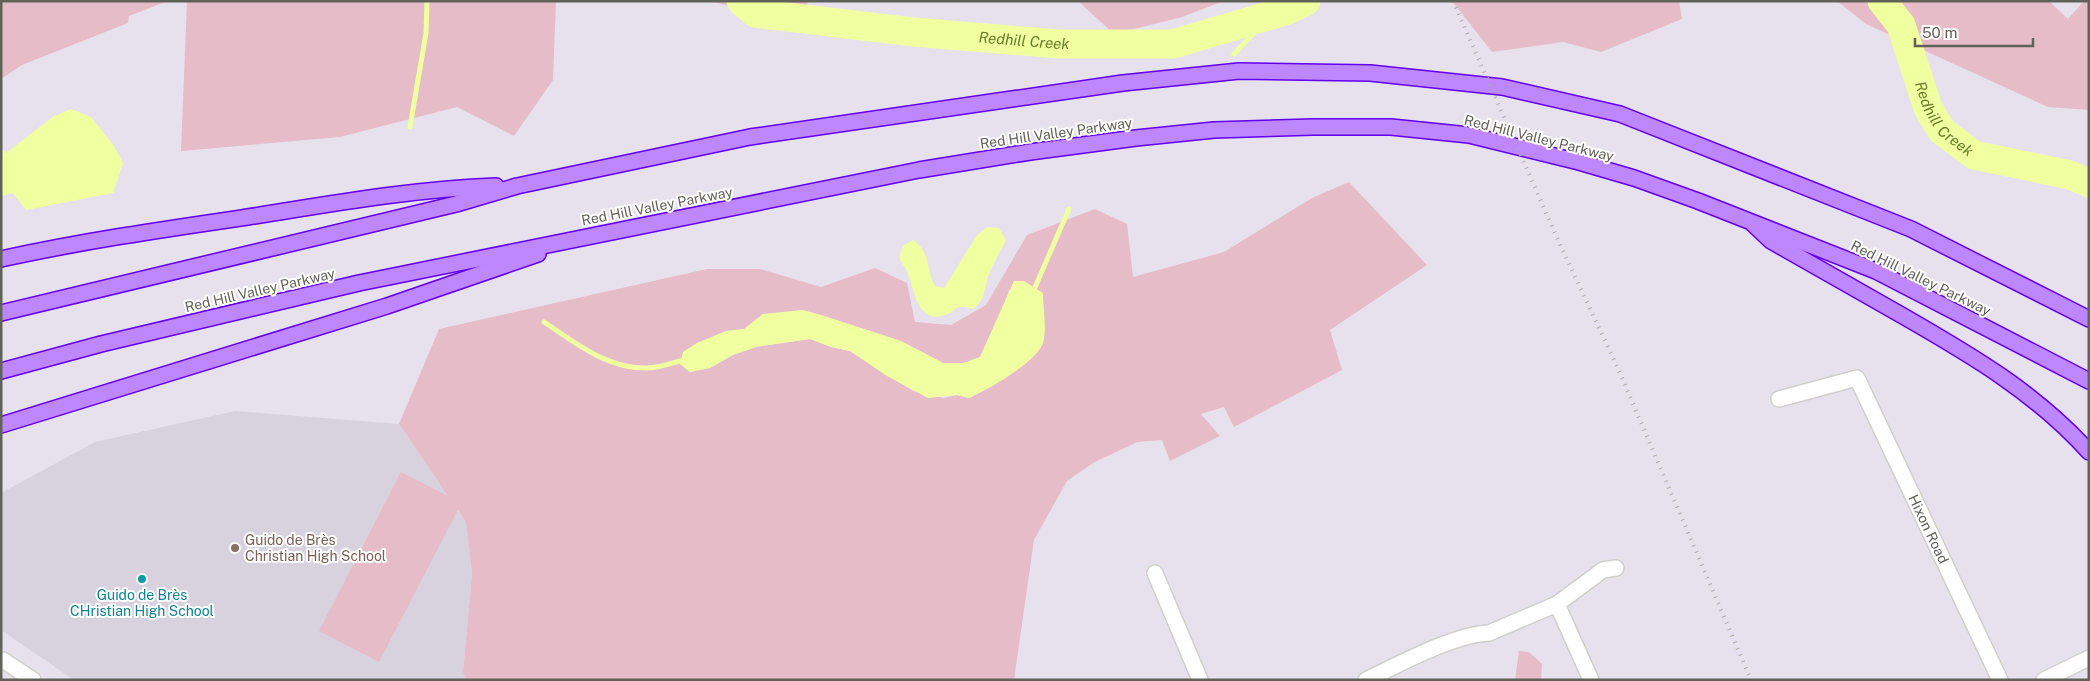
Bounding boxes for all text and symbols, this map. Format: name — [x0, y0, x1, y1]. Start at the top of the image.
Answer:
scale bar — [1915, 15, 2032, 47]
text: 50 m — [1922, 24, 1957, 41]
water label: Redhill Creek — [978, 28, 1070, 52]
water label: Redhill Creek — [1912, 79, 1977, 160]
street label: Red Hill Valley Parkway — [1463, 112, 1616, 164]
street label: Red Hill Valley Parkway — [979, 114, 1134, 152]
street label: Red Hill Valley Parkway — [580, 183, 734, 228]
street label: Red Hill Valley Parkway — [1849, 237, 1994, 319]
street label: Red Hill Valley Parkway — [183, 265, 337, 315]
street label: Hixon Road — [1905, 492, 1952, 566]
place label: Guido de Brès Christian High School — [245, 532, 386, 564]
marker: Guido de Brès Christian High School — [229, 542, 241, 554]
marker: Guido de Brès CHristian High School — [136, 573, 148, 585]
place label: Guido de Brès CHristian High School — [70, 587, 214, 619]

